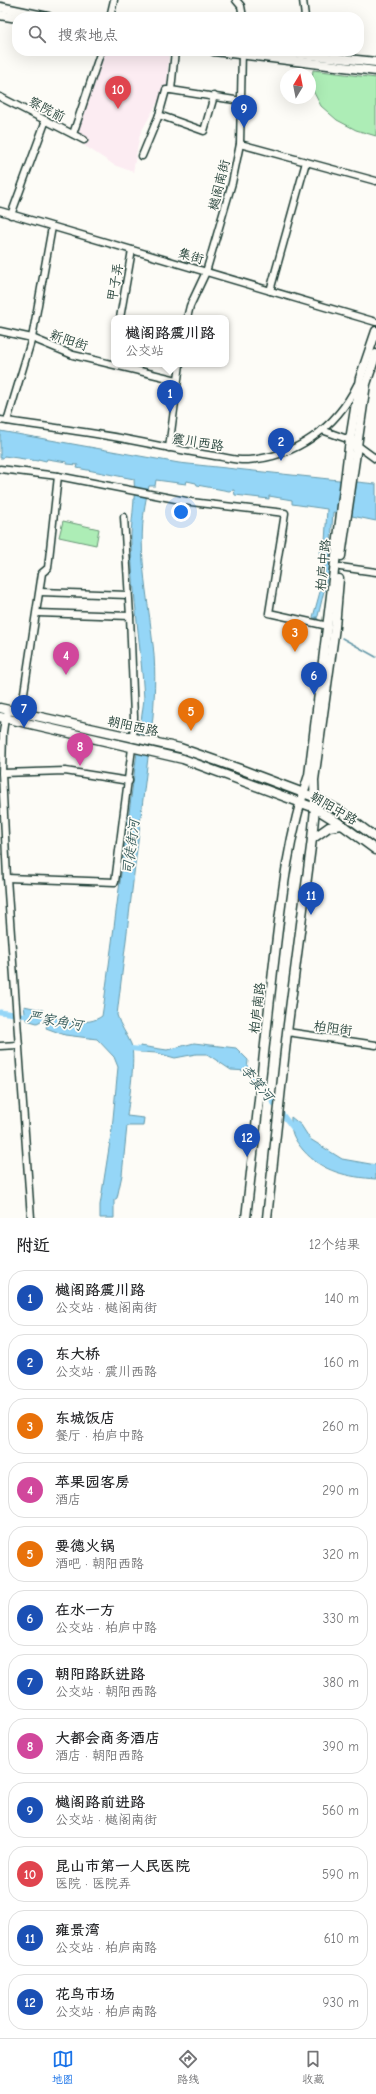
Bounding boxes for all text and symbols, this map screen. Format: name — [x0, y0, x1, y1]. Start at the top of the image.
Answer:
search box — [12, 12, 364, 56]
icon: search — [26, 23, 48, 45]
text: 搜索地点 — [58, 26, 118, 44]
north arrow — [280, 68, 316, 104]
pin: 10 — [105, 76, 131, 109]
street label: 察院前 — [26, 93, 68, 125]
pin: 9 — [231, 95, 257, 128]
street label: 樾阁南街 — [205, 158, 233, 212]
street label: 集街 — [176, 245, 206, 267]
street label: 甲子弄 — [104, 261, 126, 303]
popup — [111, 315, 229, 367]
text: 樾阁路震川路 — [125, 324, 215, 342]
street label: 新阳街 — [48, 327, 90, 353]
text: 公交站 — [125, 343, 164, 358]
pin: 1 — [157, 380, 183, 413]
pin: 2 — [268, 428, 294, 461]
street label: 震川西路 — [171, 431, 225, 453]
your location — [171, 502, 191, 522]
street label: 柏庐中路 — [313, 538, 333, 592]
pin: 3 — [282, 619, 308, 652]
pin: 4 — [53, 642, 79, 675]
pin: 6 — [301, 662, 327, 695]
pin: 7 — [11, 695, 37, 728]
pin: 5 — [178, 698, 204, 731]
street label: 朝阳西路 — [106, 713, 160, 739]
pin: 8 — [67, 733, 93, 766]
street label: 朝阳中路 — [308, 789, 360, 827]
water label: 司徒街河 — [119, 816, 143, 876]
pin: 11 — [298, 882, 324, 915]
street label: 柏庐南路 — [246, 981, 268, 1035]
water label: 严家角河 — [26, 1008, 86, 1035]
street label: 柏阳街 — [313, 1018, 353, 1038]
water label: 李箕河 — [237, 1061, 278, 1106]
pin: 12 — [234, 1124, 260, 1157]
text: 附近 — [16, 1236, 50, 1255]
text: 12个结果 — [309, 1237, 360, 1252]
text: 樾阁路震川路 — [55, 1281, 145, 1299]
text: 1 — [27, 1291, 33, 1306]
text: 140 m — [325, 1291, 359, 1306]
text: 公交站 · 樾阁南街 — [55, 1300, 157, 1315]
text: 东大桥 — [55, 1345, 100, 1363]
text: 2 — [27, 1355, 33, 1370]
text: 160 m — [324, 1355, 359, 1370]
text: 公交站 · 震川西路 — [55, 1364, 157, 1379]
text: 东城饭店 — [55, 1409, 115, 1427]
text: 3 — [27, 1419, 33, 1434]
text: 260 m — [322, 1419, 359, 1434]
text: 餐厅 · 柏庐中路 — [55, 1428, 144, 1443]
text: 苹果园客房 — [55, 1473, 130, 1491]
text: 4 — [27, 1483, 33, 1498]
text: 290 m — [322, 1483, 359, 1498]
text: 酒店 — [55, 1492, 81, 1507]
text: 要德火锅 — [55, 1537, 115, 1555]
text: 5 — [27, 1547, 33, 1562]
text: 320 m — [323, 1547, 359, 1562]
text: 酒吧 · 朝阳西路 — [55, 1556, 144, 1571]
text: 在水一方 — [55, 1601, 115, 1619]
text: 6 — [27, 1611, 33, 1626]
text: 330 m — [323, 1611, 359, 1626]
text: 公交站 · 柏庐中路 — [55, 1620, 157, 1635]
text: 朝阳路跃进路 — [55, 1665, 145, 1683]
text: 7 — [27, 1675, 33, 1690]
text: 380 m — [323, 1675, 359, 1690]
text: 公交站 · 朝阳西路 — [55, 1684, 157, 1699]
text: 大都会商务酒店 — [55, 1729, 160, 1747]
text: 8 — [27, 1739, 33, 1754]
text: 390 m — [323, 1739, 359, 1754]
text: 酒店 · 朝阳西路 — [55, 1748, 144, 1763]
text: 樾阁路前进路 — [55, 1793, 145, 1811]
text: 9 — [27, 1803, 33, 1818]
text: 560 m — [322, 1803, 359, 1818]
text: 公交站 · 樾阁南街 — [55, 1812, 157, 1827]
text: 昆山市第一人民医院 — [55, 1857, 190, 1875]
text: 10 — [24, 1867, 36, 1882]
text: 590 m — [322, 1867, 359, 1882]
text: 医院 · 医院弄 — [55, 1876, 131, 1891]
text: 雍景湾 — [55, 1921, 100, 1939]
text: 11 — [25, 1931, 35, 1946]
text: 610 m — [324, 1931, 359, 1946]
text: 公交站 · 柏庐南路 — [55, 1940, 157, 1955]
text: 花鸟市场 — [55, 1985, 115, 2003]
text: 12 — [24, 1995, 36, 2010]
text: 930 m — [323, 1995, 359, 2010]
text: 公交站 · 柏庐南路 — [55, 2004, 157, 2019]
tab: 地图 — [52, 2048, 74, 2086]
tab: 路线 — [177, 2048, 199, 2086]
tab: 收藏 — [302, 2048, 324, 2086]

